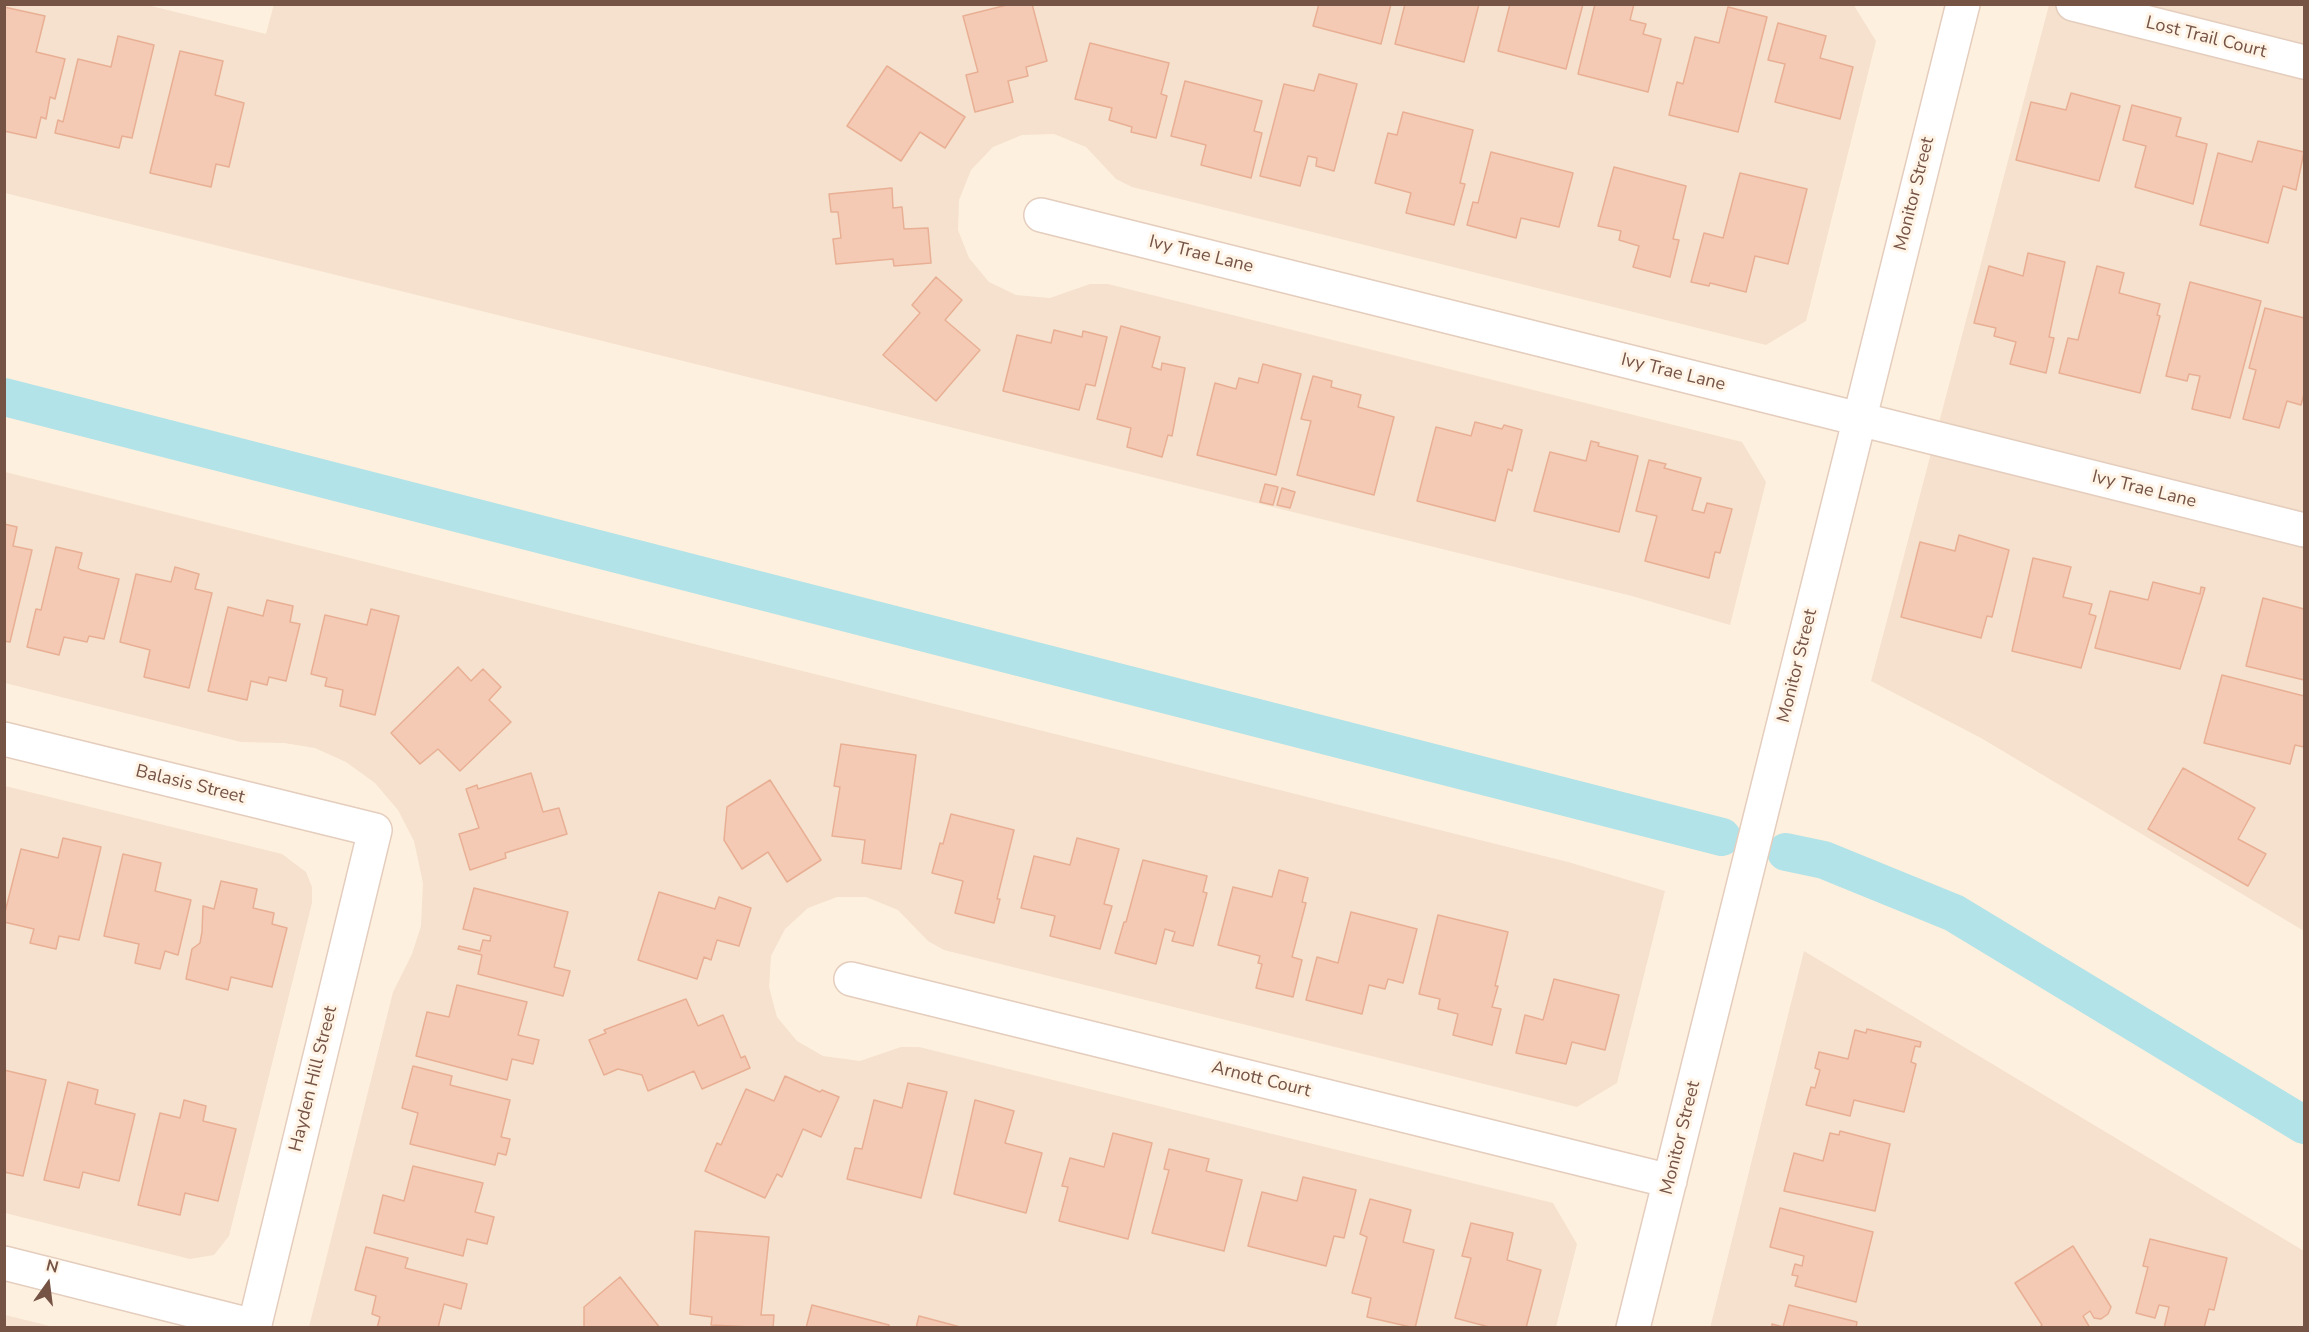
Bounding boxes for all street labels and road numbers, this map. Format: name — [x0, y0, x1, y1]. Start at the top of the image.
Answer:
street label: Lost Trail Court — [2143, 13, 2269, 63]
street label: Monitor Street — [1890, 135, 1940, 253]
street label: Ivy Trae Lane — [1147, 232, 1255, 278]
street label: Ivy Trae Lane — [1619, 350, 1727, 396]
street label: Ivy Trae Lane — [2090, 467, 2198, 513]
street label: Monitor Street — [1773, 607, 1823, 725]
street label: Balasis Street — [133, 761, 247, 809]
street label: Hayden Hill Street — [285, 1004, 343, 1154]
street label: Arnott Court — [1209, 1057, 1313, 1103]
street label: Monitor Street — [1656, 1079, 1706, 1197]

